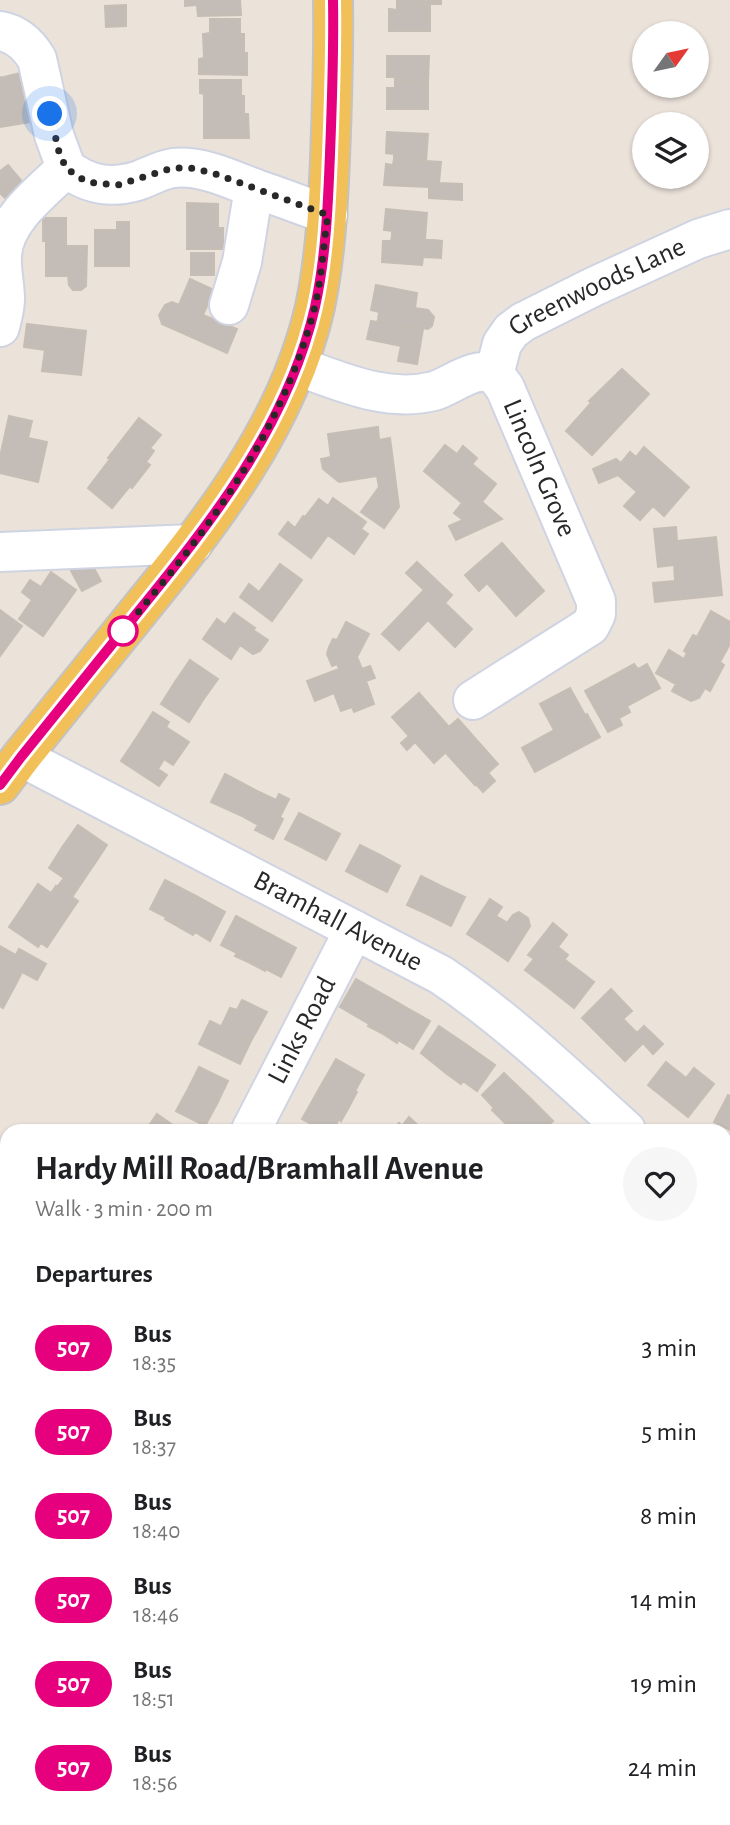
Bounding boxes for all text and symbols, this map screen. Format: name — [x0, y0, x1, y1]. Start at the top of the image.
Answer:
north arrow — [632, 21, 709, 98]
map controls — [632, 21, 709, 189]
your location — [32, 96, 67, 131]
button: layers — [632, 112, 709, 189]
street label: Greenwoods Lane — [503, 233, 690, 342]
street label: Lincoln Grove — [498, 395, 581, 541]
unlabelled marker — [108, 616, 138, 646]
street label: Bramhall Avenue — [249, 866, 427, 977]
street label: Links Road — [263, 972, 341, 1089]
button: heart — [623, 1147, 697, 1221]
text: Hardy Mill Road/Bramhall Avenue — [35, 1153, 484, 1186]
text: Walk · 3 min · 200 m — [35, 1198, 213, 1221]
text: Departures — [35, 1261, 153, 1287]
text: Bus — [133, 1321, 172, 1347]
text: 3 min — [641, 1335, 697, 1361]
text: 507 — [57, 1336, 90, 1360]
text: 18:35 — [133, 1352, 176, 1375]
text: Bus — [133, 1405, 172, 1431]
text: 5 min — [641, 1419, 697, 1445]
text: 507 — [57, 1420, 90, 1444]
text: 18:37 — [133, 1436, 176, 1459]
text: Bus — [133, 1489, 172, 1515]
text: 8 min — [640, 1503, 697, 1529]
text: 507 — [57, 1504, 90, 1528]
text: 18:40 — [133, 1520, 180, 1543]
text: Bus — [133, 1573, 172, 1599]
text: 14 min — [631, 1587, 697, 1613]
text: 507 — [57, 1588, 90, 1612]
text: 18:46 — [133, 1604, 179, 1627]
text: Bus — [133, 1657, 172, 1683]
text: 19 min — [631, 1671, 697, 1697]
text: 507 — [57, 1672, 90, 1696]
text: 18:51 — [133, 1688, 175, 1711]
text: Bus — [133, 1741, 172, 1767]
text: 24 min — [628, 1755, 697, 1781]
text: 507 — [57, 1756, 90, 1780]
text: 18:56 — [133, 1772, 178, 1795]

